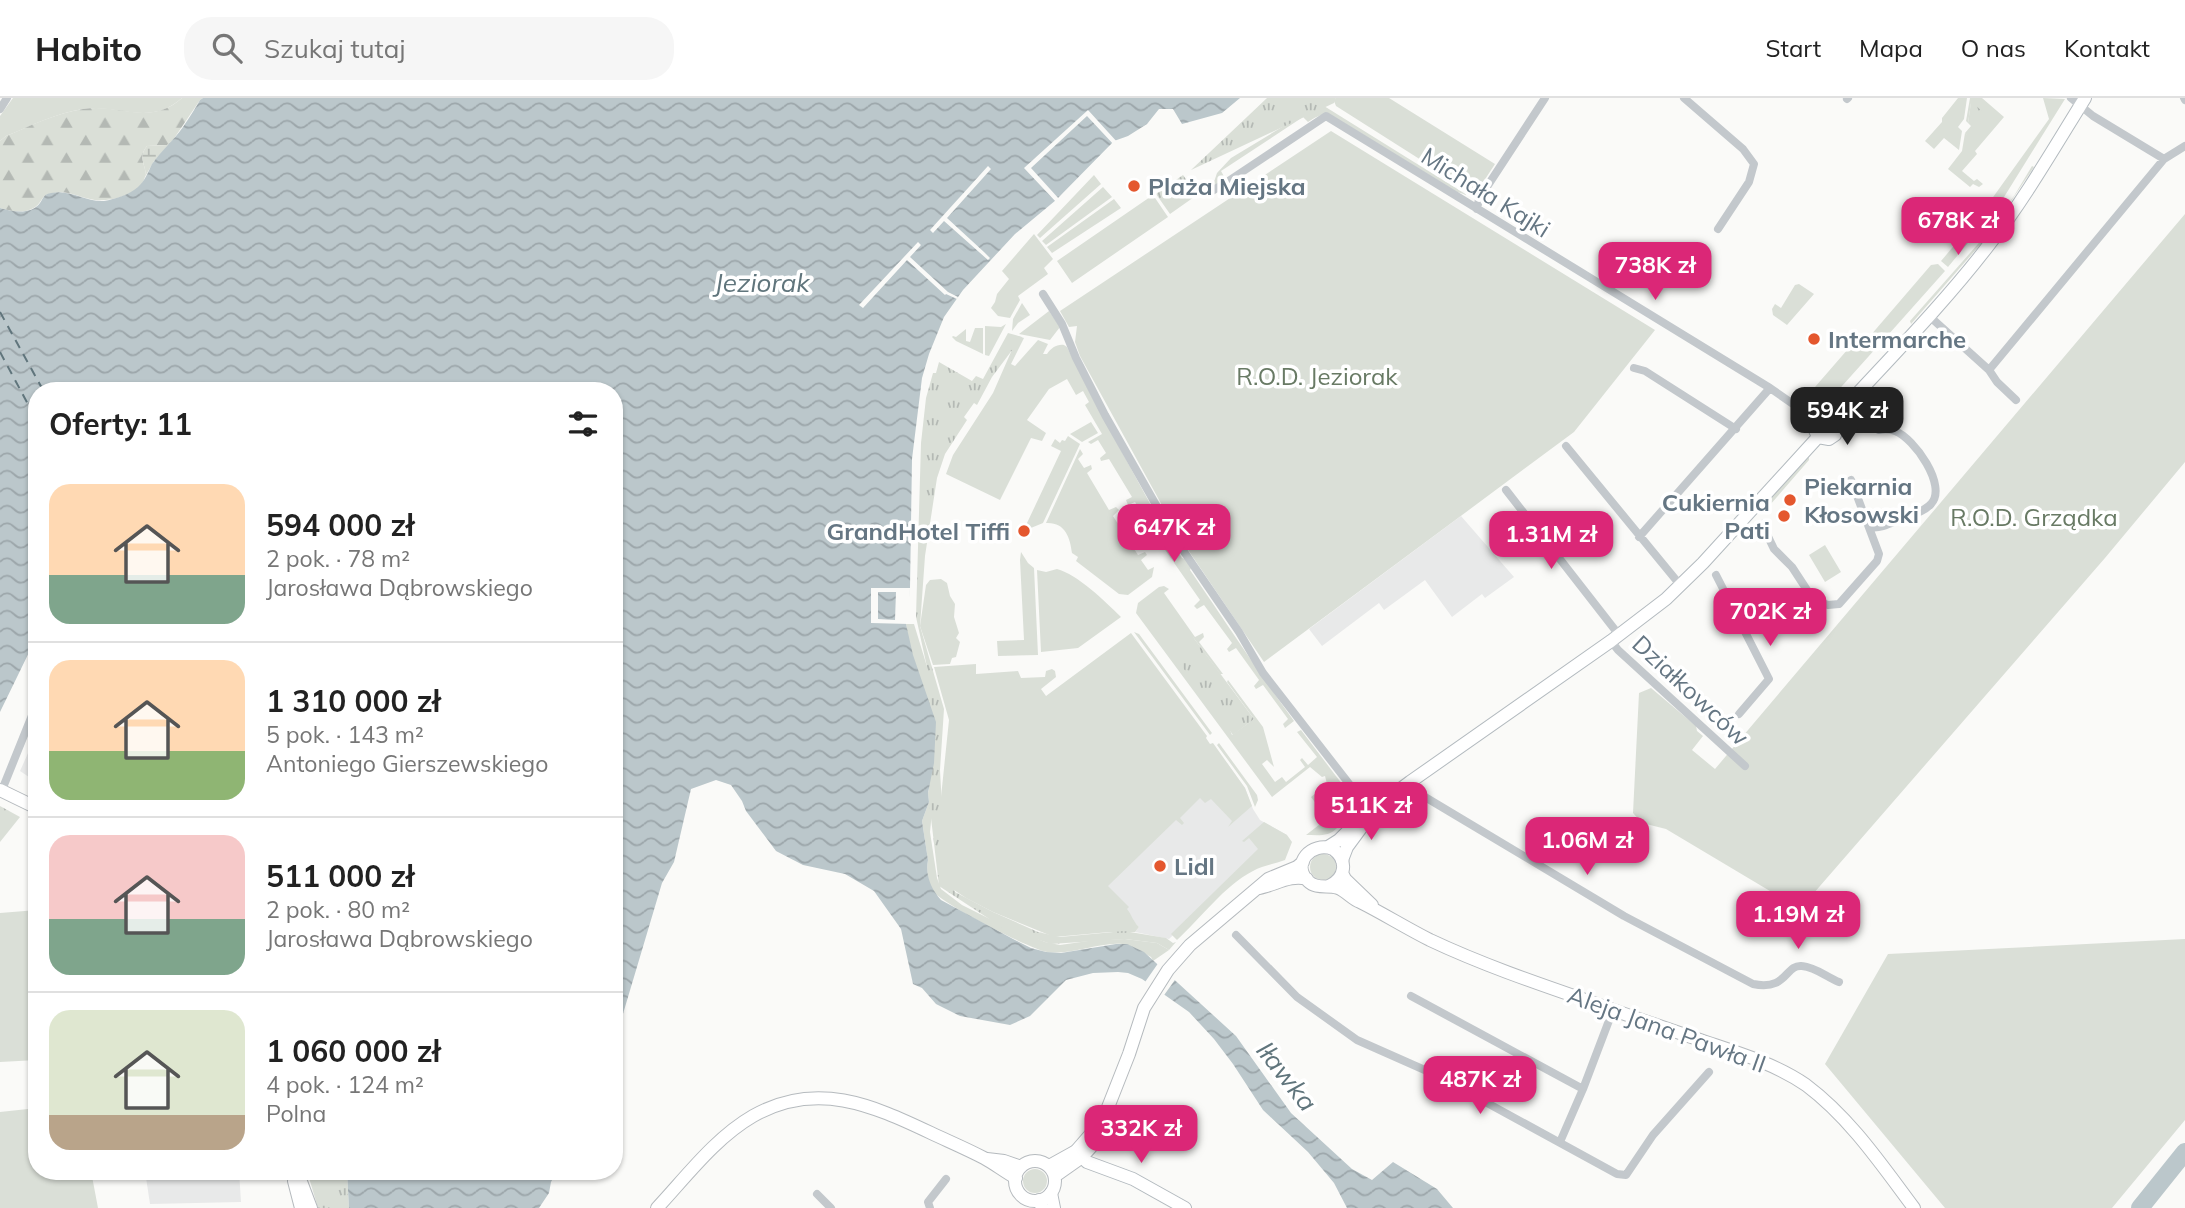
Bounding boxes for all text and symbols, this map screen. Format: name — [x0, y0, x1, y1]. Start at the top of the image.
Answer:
search box — [184, 17, 674, 80]
text: Habito — [35, 28, 142, 69]
icon: search — [208, 29, 246, 67]
text: Szukaj tutaj — [264, 32, 405, 65]
text: Start — [1766, 33, 1821, 63]
text: Mapa — [1859, 33, 1923, 63]
text: O nas — [1961, 33, 2026, 63]
text: Kontakt — [2064, 33, 2150, 63]
street label: Michała Kajki — [1416, 140, 1556, 244]
place label: Plaża Miejska — [1148, 171, 1306, 201]
marker: Plaża Miejska — [1126, 178, 1142, 194]
pin: 678K zł — [1893, 198, 2023, 257]
text: 678K zł — [1917, 205, 1999, 234]
pin: 738K zł — [1590, 242, 1720, 302]
text: 738K zł — [1614, 250, 1696, 279]
water label: Jeziorak — [712, 266, 810, 299]
place label: Intermarche — [1828, 324, 1966, 354]
marker: Intermarche — [1806, 331, 1822, 347]
park label: R.O.D. Jeziorak — [1236, 361, 1398, 391]
pin: 594K zł — [1782, 388, 1912, 447]
text: 594K zł — [1806, 395, 1888, 424]
text: Oferty: 11 — [49, 405, 192, 443]
icon: filters — [564, 405, 602, 443]
place label: Piekarnia Kłosowski — [1804, 471, 1919, 529]
place label: Cukiernia Pati — [1662, 487, 1770, 545]
marker: Piekarnia Kłosowski — [1782, 492, 1798, 508]
park label: R.O.D. Grządka — [1950, 502, 2118, 532]
pin: 647K zł — [1109, 504, 1239, 564]
text: 594 000 zł — [266, 506, 414, 544]
marker: Cukiernia Pati — [1776, 508, 1792, 524]
icon: home — [105, 512, 189, 596]
text: 647K zł — [1133, 512, 1215, 541]
pin: 1.31M zł — [1479, 512, 1623, 571]
place label: GrandHotel Tiffi — [827, 516, 1010, 546]
text: 1.31M zł — [1505, 519, 1597, 548]
marker: GrandHotel Tiffi — [1016, 523, 1032, 539]
text: 2 pok. · 78 m² — [266, 544, 410, 573]
text: Jarosława Dąbrowskiego — [266, 573, 533, 602]
pin: 702K zł — [1705, 588, 1835, 648]
text: 702K zł — [1729, 596, 1811, 625]
street label: Działkowców — [1626, 628, 1756, 752]
text: 1 310 000 zł — [266, 682, 440, 720]
icon: home — [105, 688, 189, 772]
text: 5 pok. · 143 m² — [266, 720, 424, 749]
text: Antoniego Gierszewskiego — [266, 749, 548, 778]
pin: 511K zł — [1306, 782, 1436, 842]
text: 511K zł — [1330, 790, 1412, 819]
pin: 1.06M zł — [1515, 818, 1659, 877]
text: 1.06M zł — [1541, 825, 1633, 854]
place label: Lidl — [1174, 851, 1215, 881]
text: 511 000 zł — [266, 857, 414, 895]
marker: Lidl — [1152, 858, 1168, 874]
icon: home — [105, 863, 189, 947]
pin: 1.19M zł — [1726, 892, 1870, 951]
text: 2 pok. · 80 m² — [266, 895, 410, 924]
text: 1.19M zł — [1752, 899, 1844, 928]
text: Jarosława Dąbrowskiego — [266, 924, 533, 953]
street label: Aleja Jana Pawła II — [1564, 979, 1770, 1079]
text: 1 060 000 zł — [266, 1032, 440, 1070]
water label: Iławka — [1249, 1034, 1325, 1118]
icon: home — [105, 1038, 189, 1122]
pin: 487K zł — [1415, 1056, 1545, 1116]
text: 487K zł — [1439, 1064, 1521, 1093]
text: 4 pok. · 124 m² — [266, 1070, 424, 1099]
text: Polna — [266, 1099, 326, 1128]
pin: 332K zł — [1076, 1105, 1206, 1165]
text: 332K zł — [1100, 1113, 1182, 1142]

